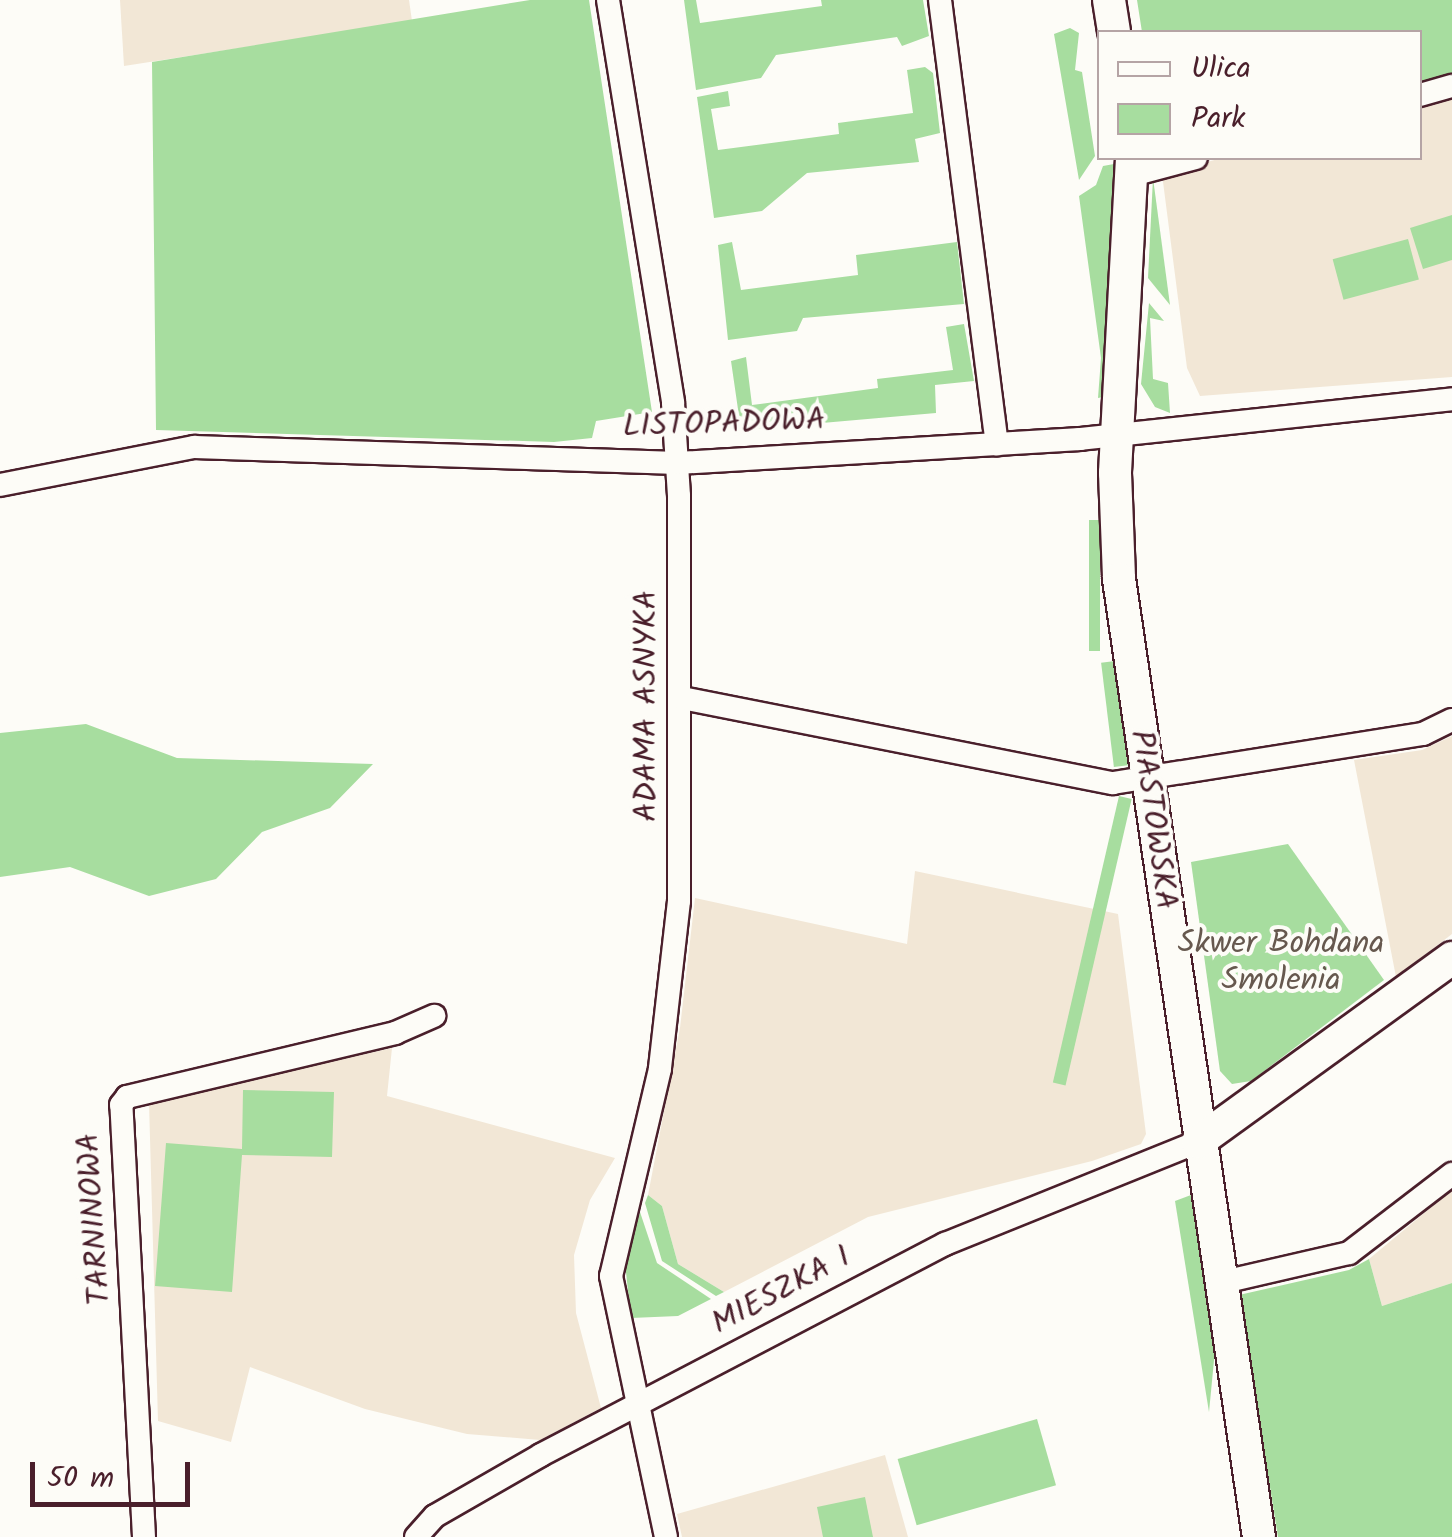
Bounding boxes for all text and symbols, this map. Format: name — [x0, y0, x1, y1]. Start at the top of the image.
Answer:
legend — [1097, 30, 1422, 160]
text: Ulica — [1191, 45, 1251, 93]
text: Park — [1191, 95, 1245, 143]
street label: LISTOPADOWA — [622, 402, 826, 448]
street label: ADAMA ASNYKA — [629, 590, 667, 822]
street label: PIASTOWSKA — [1120, 728, 1184, 912]
park label: Skwer Bohdana Smolenia — [1178, 926, 1384, 1001]
street label: TARNINOWA — [71, 1132, 121, 1306]
street label: MIESZKA I — [706, 1239, 858, 1345]
scale bar — [35, 1442, 195, 1504]
text: 50 m — [47, 1455, 114, 1503]

